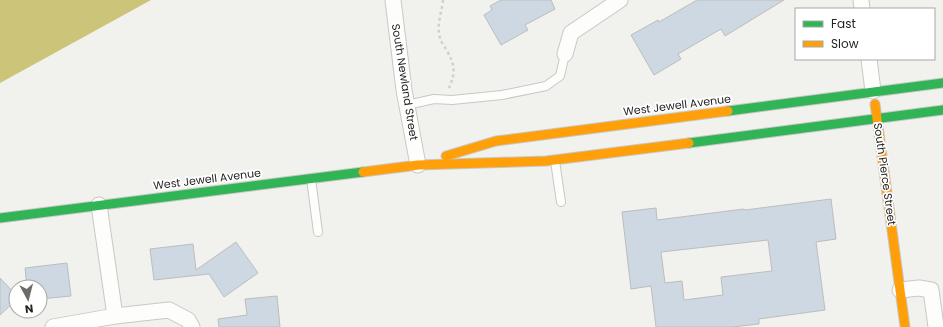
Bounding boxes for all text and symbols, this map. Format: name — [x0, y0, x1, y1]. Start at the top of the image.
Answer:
legend — [795, 8, 935, 60]
text: Fast — [831, 15, 856, 32]
street label: South Newland Street — [388, 23, 422, 141]
text: Slow — [831, 35, 859, 52]
street label: West Jewell Avenue — [622, 90, 732, 120]
street label: South Pierce Street — [870, 122, 900, 226]
street label: West Jewell Avenue — [152, 164, 262, 194]
north arrow — [8, 279, 48, 319]
text: N — [24, 300, 34, 317]

